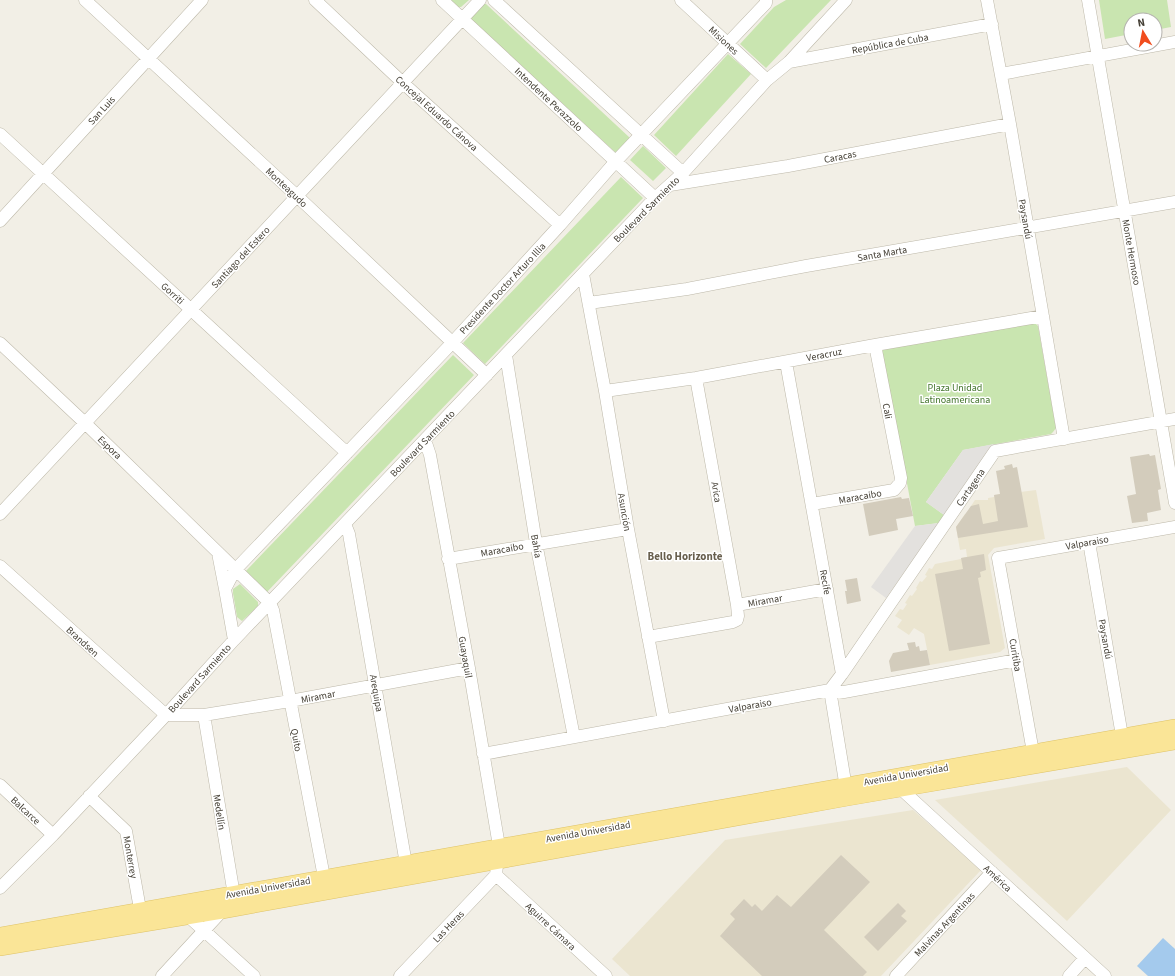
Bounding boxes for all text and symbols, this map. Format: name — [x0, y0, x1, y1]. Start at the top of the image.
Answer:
north arrow — [1123, 12, 1163, 52]
text: N — [1136, 15, 1146, 31]
street label: Misiones — [705, 23, 741, 58]
street label: República de Cuba — [851, 30, 930, 58]
street label: Intendente Perazzolo — [511, 64, 585, 135]
street label: Concejal Eduardo Cánova — [392, 73, 481, 155]
street label: San Luis — [85, 93, 119, 128]
street label: Caracas — [823, 147, 858, 167]
street label: Monteagudo — [262, 165, 310, 211]
street label: Boulevard Sarmiento — [610, 173, 683, 246]
street label: Paysandú — [1015, 198, 1035, 240]
street label: Monte Hermoso — [1118, 218, 1144, 286]
street label: Santiago del Estero — [208, 224, 273, 292]
street label: Presidente Doctor Arturo Illia — [456, 240, 549, 338]
street label: Santa Marta — [856, 243, 908, 265]
street label: Gorriti — [158, 280, 187, 308]
street label: Veracruz — [805, 345, 843, 365]
park label: Plaza Unidad Latinoamericana — [920, 381, 990, 407]
street label: Cali — [879, 402, 895, 420]
street label: Boulevard Sarmiento — [387, 407, 458, 480]
street label: Espora — [94, 433, 124, 463]
street label: Cartagena — [953, 466, 989, 509]
street label: Arica — [707, 481, 725, 504]
street label: Maracaibo — [838, 486, 883, 508]
street label: Asunción — [614, 492, 634, 532]
street label: Valparaiso — [1065, 532, 1110, 554]
street label: Bahía — [527, 533, 545, 559]
street label: Maracaibo — [480, 539, 525, 561]
district label: Bello Horizonte — [648, 549, 723, 564]
street label: Recife — [816, 568, 834, 596]
street label: Miramar — [747, 591, 784, 611]
street label: Paysandú — [1095, 618, 1115, 660]
street label: Brandsen — [63, 623, 102, 660]
street label: Guayaquil — [454, 635, 476, 680]
street label: Curitiba — [1005, 638, 1025, 673]
street label: Boulevard Sarmiento — [165, 641, 235, 716]
street label: Arequipa — [366, 673, 386, 713]
street label: Miramar — [300, 687, 337, 707]
street label: Valparaiso — [728, 695, 773, 717]
street label: Quito — [287, 727, 305, 753]
street label: Avenida Universidad — [863, 761, 950, 789]
street label: Balcarce — [8, 793, 43, 828]
street label: Medellín — [209, 793, 229, 831]
street label: Avenida Universidad — [545, 818, 632, 846]
street label: Monterrey — [119, 835, 141, 880]
street label: América — [980, 862, 1015, 895]
street label: Avenida Universidad — [225, 874, 312, 902]
street label: Malvinas Argentinas — [911, 889, 978, 960]
street label: Aguirre Cámara — [522, 900, 579, 954]
street label: Las Heras — [430, 907, 468, 946]

